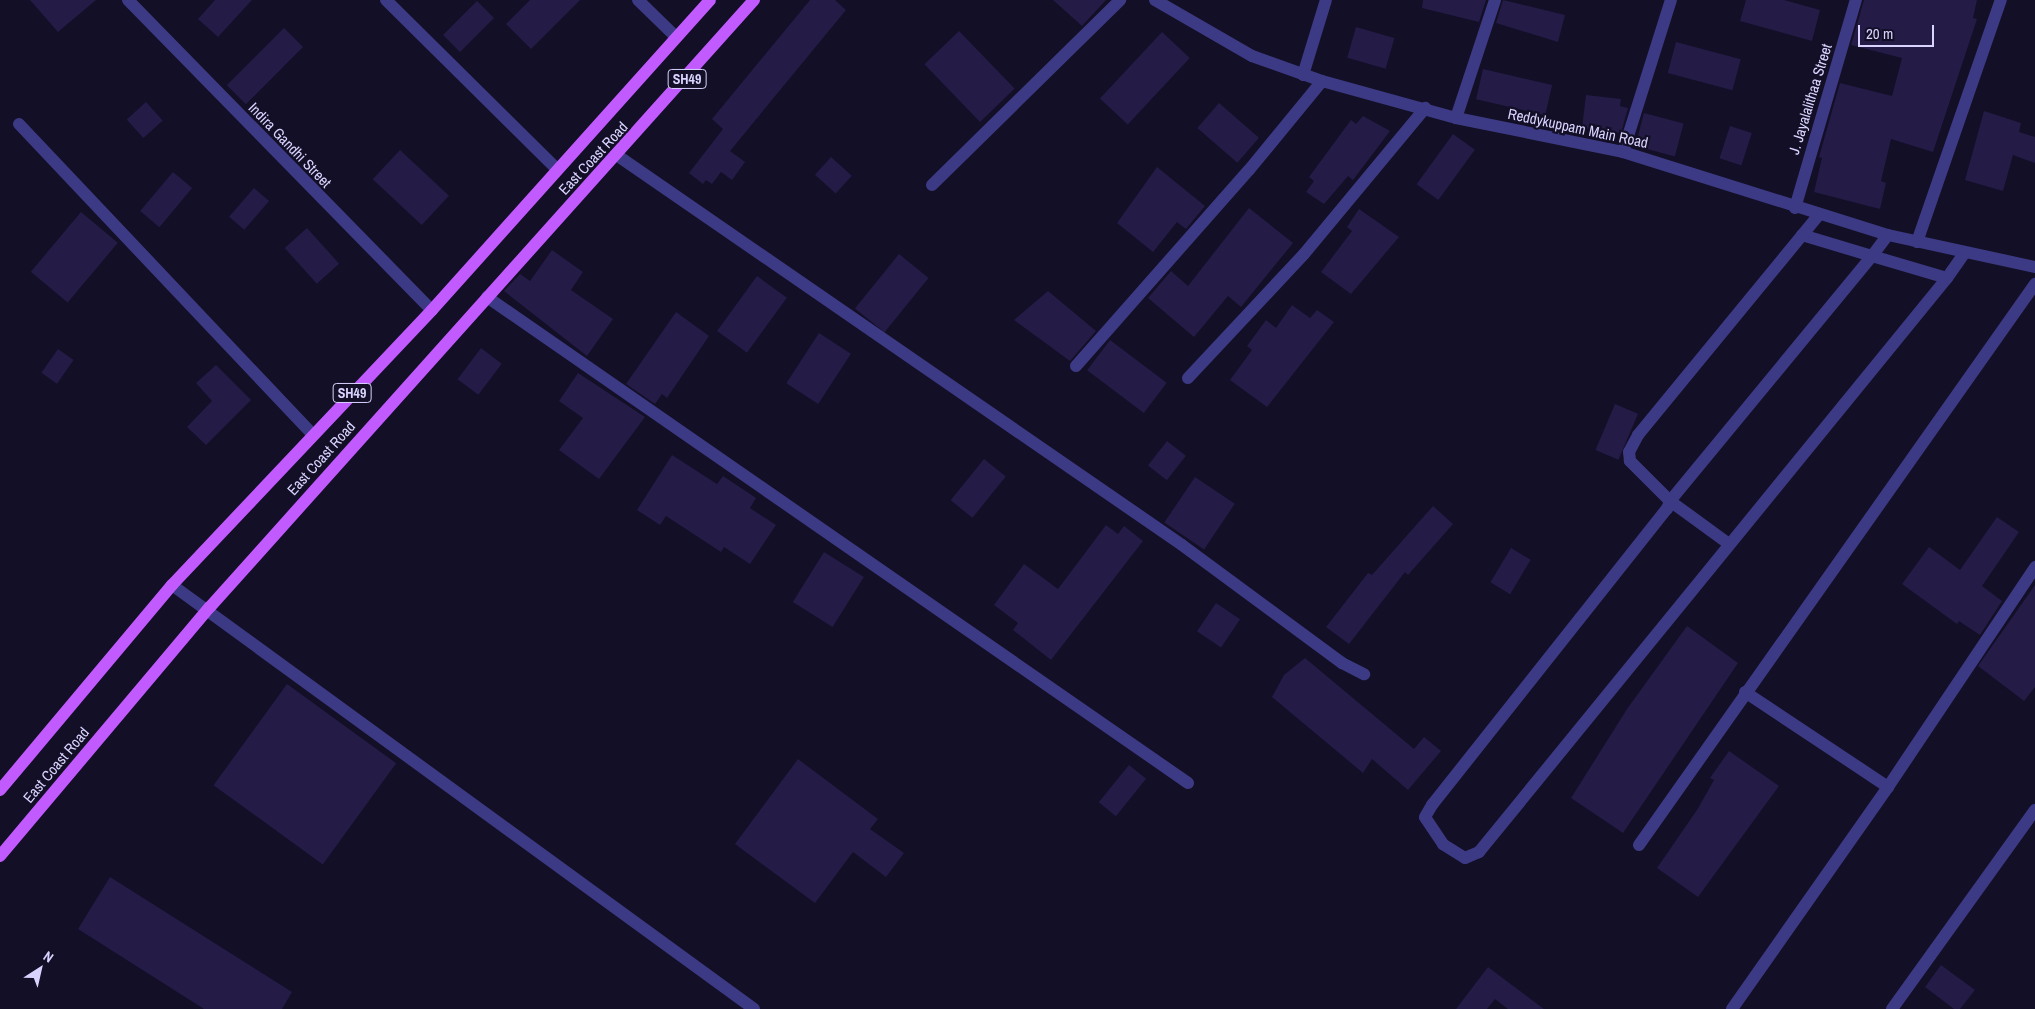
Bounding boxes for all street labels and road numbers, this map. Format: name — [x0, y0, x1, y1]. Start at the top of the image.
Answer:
street label: J. Jayalalithaa Street — [1785, 41, 1835, 157]
road number: SH49 — [667, 68, 707, 90]
street label: Indira Gandhi Street — [245, 99, 335, 191]
street label: Reddykuppam Main Road — [1506, 104, 1650, 152]
street label: East Coast Road — [555, 118, 631, 198]
road number: SH49 — [332, 382, 372, 404]
street label: East Coast Road — [283, 417, 359, 499]
street label: East Coast Road — [19, 724, 93, 806]

